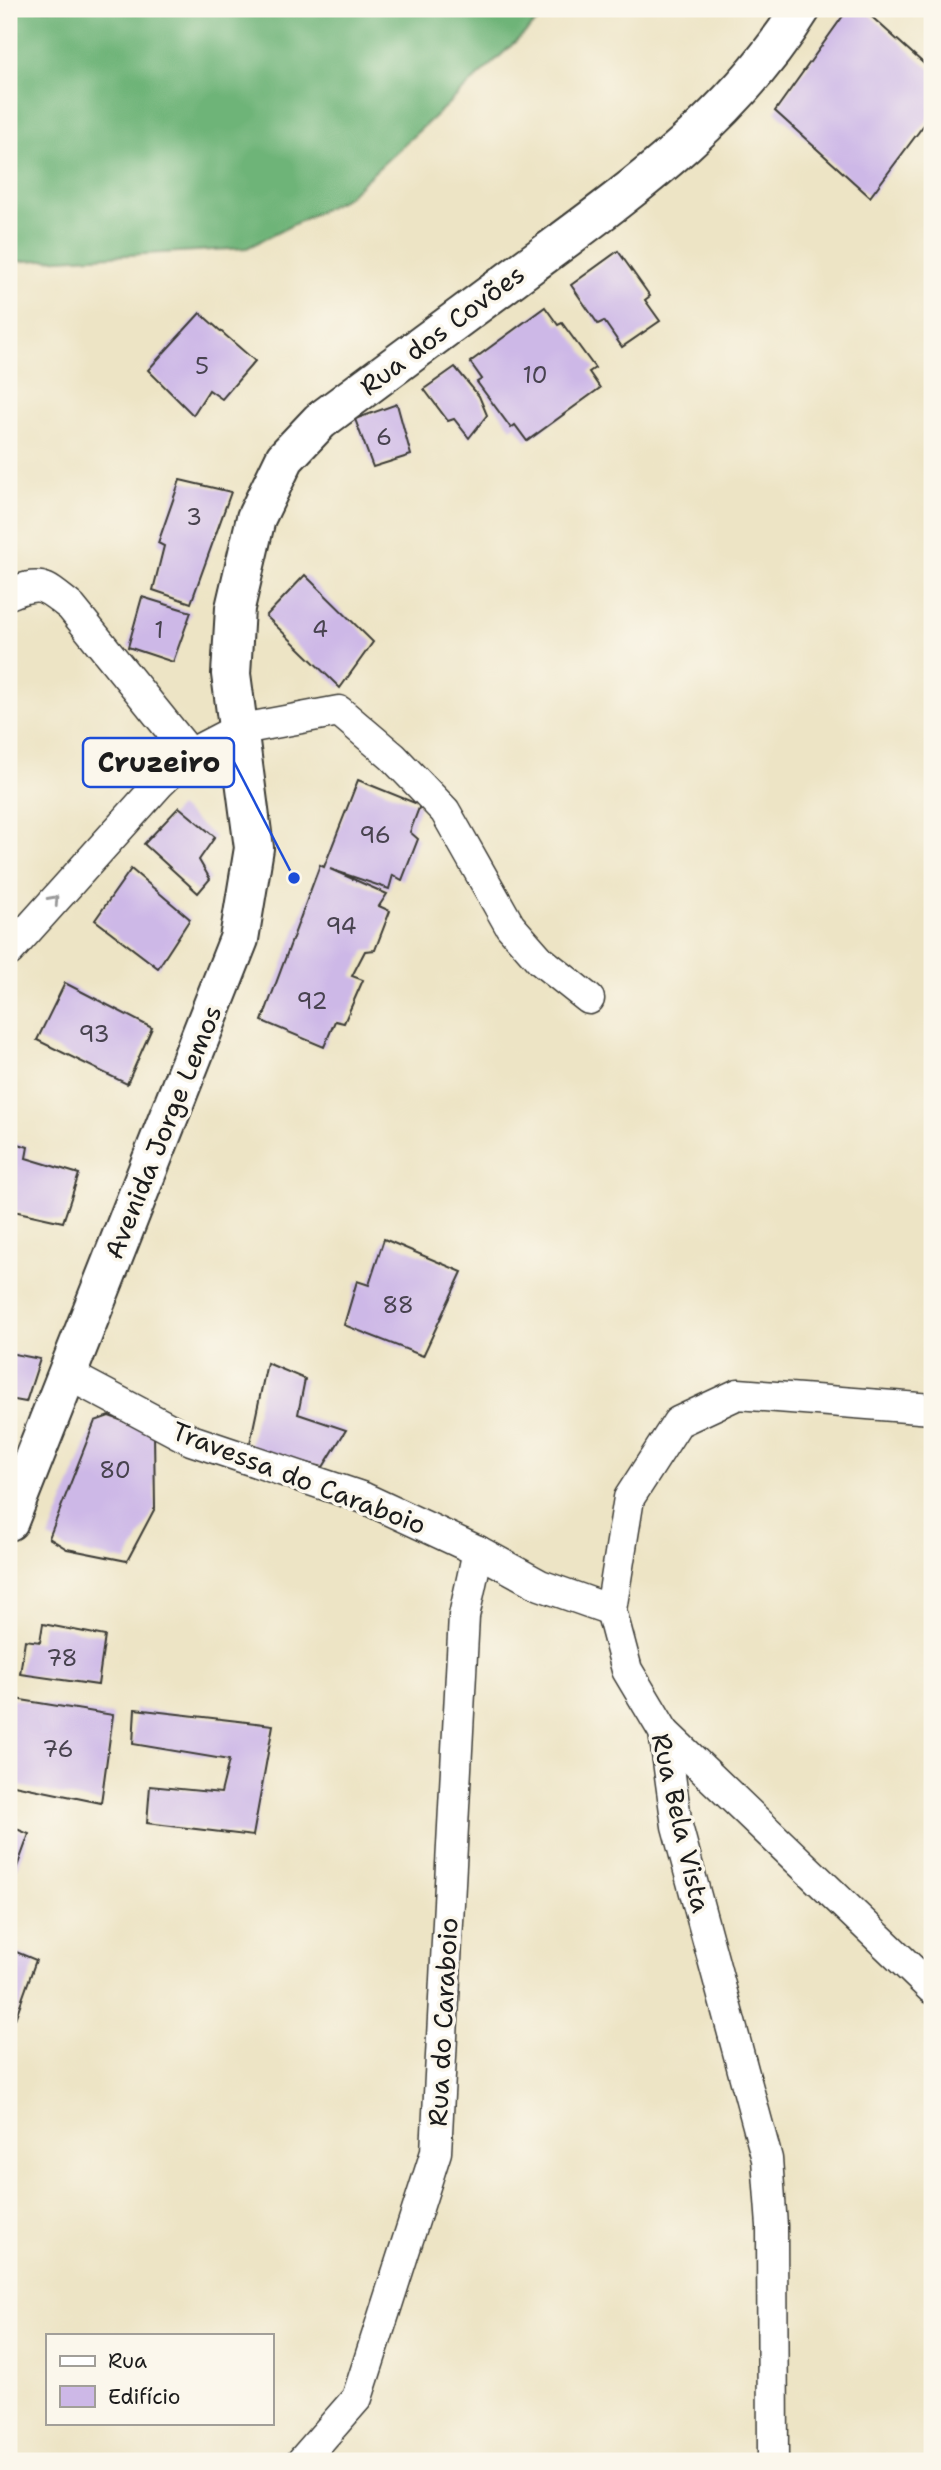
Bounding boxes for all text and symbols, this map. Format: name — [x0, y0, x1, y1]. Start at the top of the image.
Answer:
street label: Rua dos Covões — [352, 256, 531, 403]
house number: 5 — [195, 351, 209, 381]
house number: 10 — [522, 360, 548, 390]
house number: 6 — [376, 422, 392, 452]
house number: 3 — [186, 502, 202, 532]
house number: 4 — [312, 614, 328, 644]
house number: 1 — [154, 615, 164, 645]
callout: Cruzeiro — [83, 738, 234, 787]
text: Cruzeiro — [98, 743, 220, 781]
house number: 96 — [359, 820, 391, 850]
one-way arrow — [46, 895, 59, 908]
house number: 94 — [325, 911, 357, 941]
house number: 92 — [296, 986, 328, 1016]
street label: Avenida Jorge Lemos — [96, 1000, 229, 1264]
house number: 93 — [78, 1019, 110, 1049]
house number: 88 — [382, 1290, 414, 1320]
street label: Travessa do Caraboio — [167, 1413, 431, 1542]
house number: 80 — [99, 1455, 131, 1485]
house number: 78 — [46, 1643, 78, 1673]
street label: Rua Bela Vista — [644, 1730, 719, 1916]
house number: 76 — [42, 1734, 74, 1764]
street label: Rua do Caraboio — [420, 1916, 465, 2127]
legend — [46, 2334, 273, 2424]
text: Rua — [108, 2347, 147, 2375]
text: Edifício — [108, 2383, 180, 2411]

